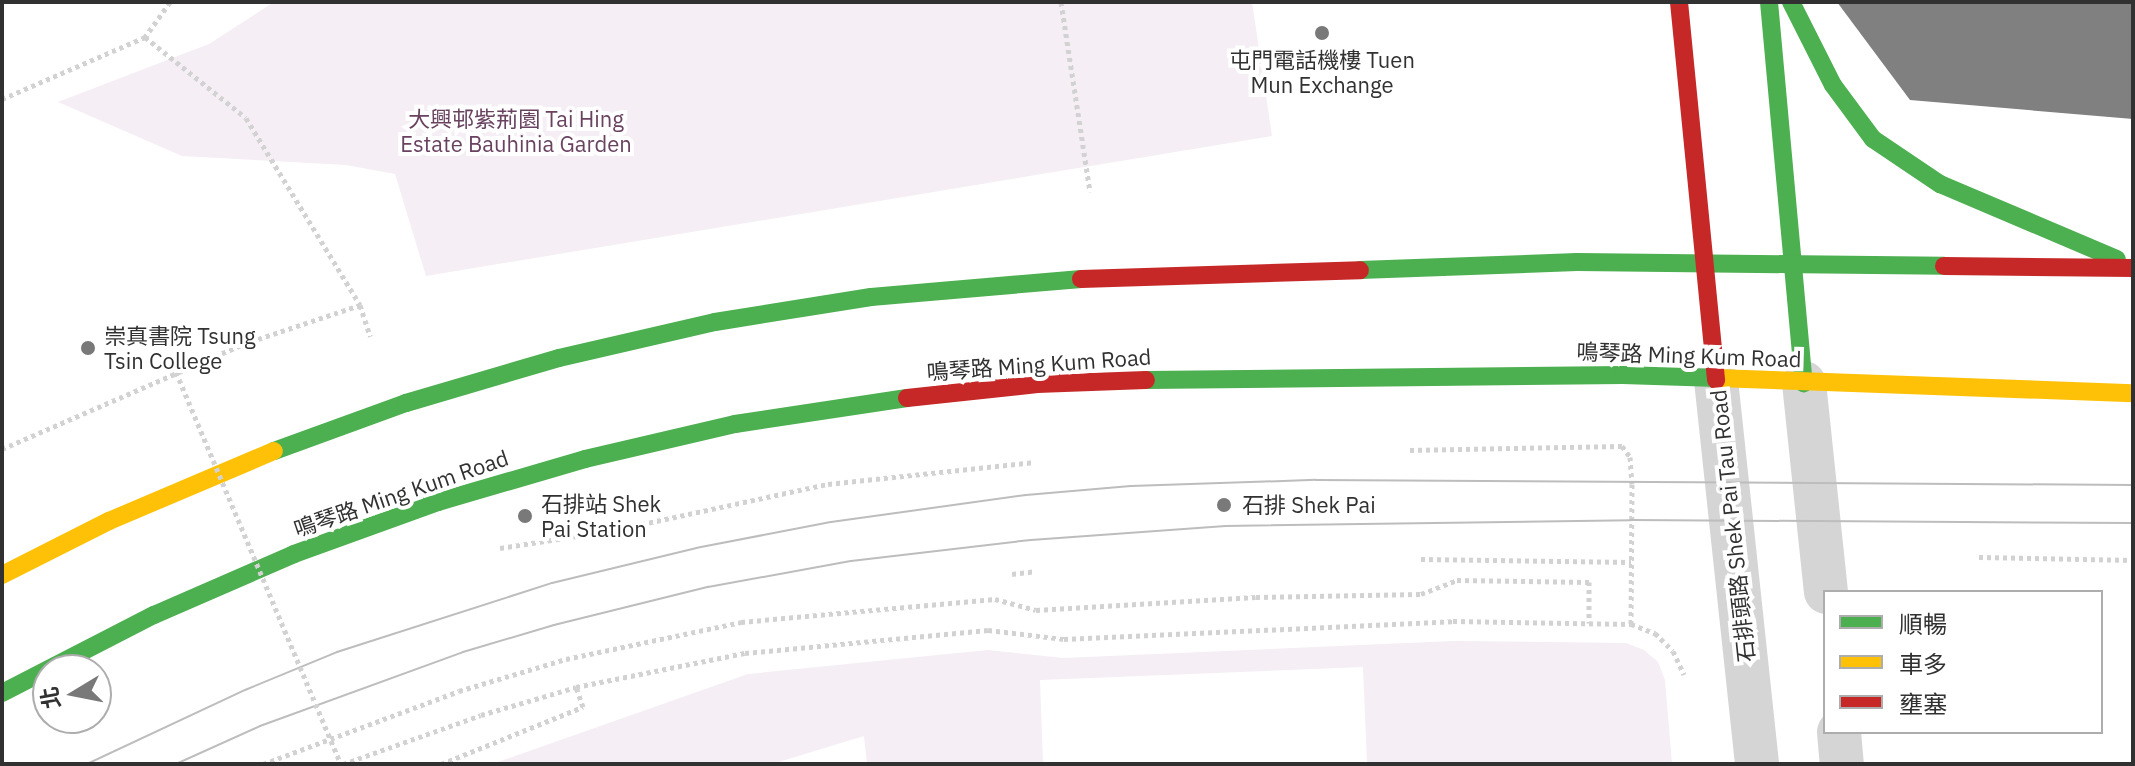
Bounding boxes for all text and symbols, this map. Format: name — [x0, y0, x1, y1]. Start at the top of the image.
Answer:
marker: 屯門電話機樓 Tuen Mun Exchange — [1313, 24, 1331, 42]
place label: 屯門電話機樓 Tuen Mun Exchange — [1229, 46, 1415, 98]
park label: 大興邨紫荊園 Tai Hing Estate Bauhinia Garden — [400, 105, 632, 156]
place label: 崇真書院 Tsung Tsin College — [104, 322, 256, 374]
street label: 鳴琴路 Ming Kum Road — [1576, 338, 1802, 372]
marker: 崇真書院 Tsung Tsin College — [79, 339, 97, 357]
street label: 鳴琴路 Ming Kum Road — [926, 343, 1152, 385]
street label: 石排頭路 Shek Pai Tau Road — [1705, 388, 1759, 664]
street label: 鳴琴路 Ming Kum Road — [290, 444, 512, 542]
place label: 石排站 Shek Pai Station — [541, 490, 661, 542]
place label: 石排 Shek Pai — [1242, 492, 1376, 518]
marker: 石排 Shek Pai — [1213, 494, 1235, 516]
marker: 石排站 Shek Pai Station — [516, 507, 534, 525]
legend — [1823, 590, 2103, 734]
text: 順暢 — [1899, 608, 1947, 640]
text: 車多 — [1899, 648, 1947, 680]
north arrow — [32, 654, 112, 734]
text: 北 — [34, 685, 66, 711]
text: 壅塞 — [1899, 688, 1947, 720]

